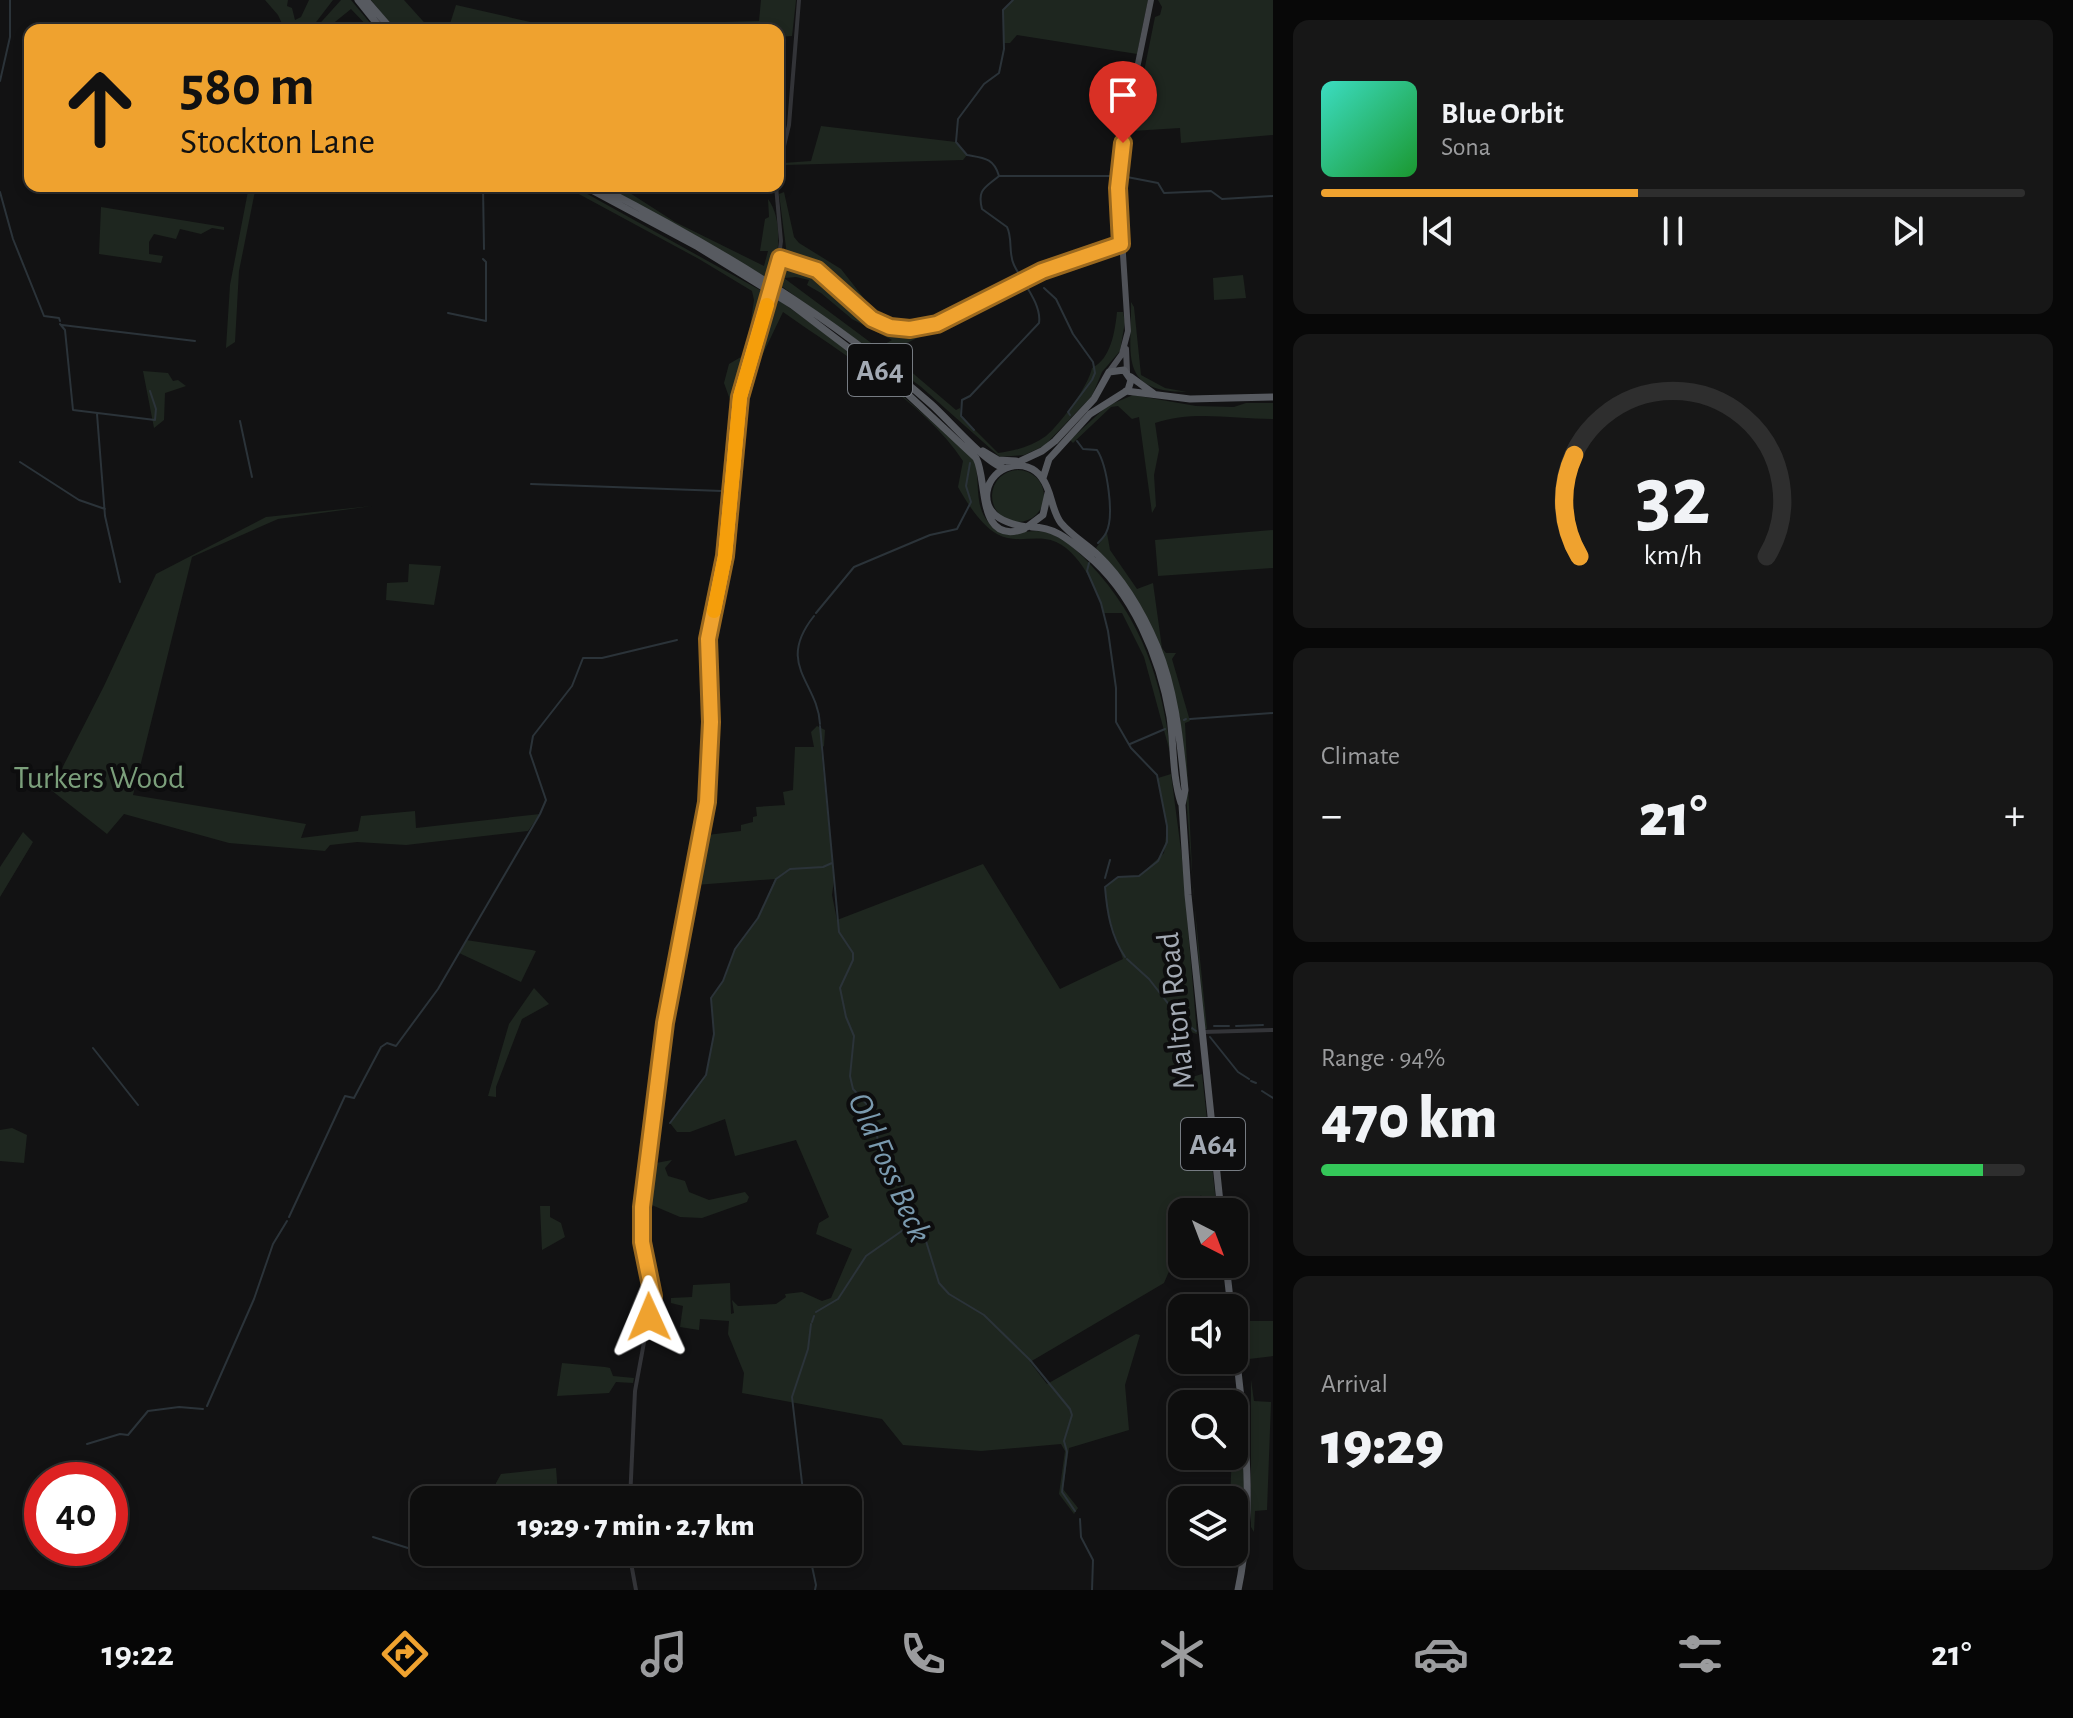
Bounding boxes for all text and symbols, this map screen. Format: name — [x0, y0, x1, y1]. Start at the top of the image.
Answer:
icon: ahead — [48, 56, 152, 160]
text: 580 m — [180, 59, 315, 115]
pin — [1089, 61, 1157, 143]
icon: arrive — [1101, 73, 1145, 117]
text: Blue Orbit — [1441, 99, 1564, 129]
text: Stockton Lane — [180, 124, 375, 160]
text: Sona — [1441, 134, 1491, 160]
icon: previous — [1416, 209, 1460, 253]
icon: pause — [1651, 209, 1695, 253]
icon: next — [1886, 209, 1930, 253]
road number: A64 — [848, 344, 912, 396]
text: 32 — [1635, 456, 1711, 540]
text: km/h — [1644, 541, 1702, 570]
text: Climate — [1321, 743, 1400, 769]
park label: Turkers Wood — [13, 762, 185, 794]
text: 21° — [1639, 787, 1707, 847]
text: − — [1321, 794, 1342, 838]
text: + — [2004, 794, 2025, 838]
street label: Malton Road — [1152, 931, 1200, 1091]
text: Range · 94% — [1321, 1045, 1445, 1071]
water label: Old Foss Beck — [841, 1088, 937, 1248]
text: 470 km — [1321, 1089, 1497, 1149]
road number: A64 — [1181, 1118, 1245, 1170]
north arrow — [1168, 1198, 1248, 1278]
map controls — [1168, 1198, 1248, 1566]
position arrow — [607, 1275, 691, 1359]
button: sound — [1168, 1294, 1248, 1374]
text: Arrival — [1321, 1371, 1388, 1397]
button: search — [1168, 1390, 1248, 1470]
text: 19:29 — [1321, 1415, 1444, 1475]
speed limit sign: 40 — [24, 1462, 128, 1566]
button: layers — [1168, 1486, 1248, 1566]
text: 19:29 · 7 min · 2.7 km — [517, 1511, 755, 1541]
icon: directions — [377, 1626, 433, 1682]
icon: music — [636, 1626, 692, 1682]
icon: phone — [895, 1626, 951, 1682]
icon: climate — [1154, 1626, 1210, 1682]
icon: car — [1413, 1626, 1469, 1682]
icon: filters — [1672, 1626, 1728, 1682]
text: 19:22 — [102, 1636, 174, 1672]
text: 21° — [1931, 1636, 1971, 1672]

